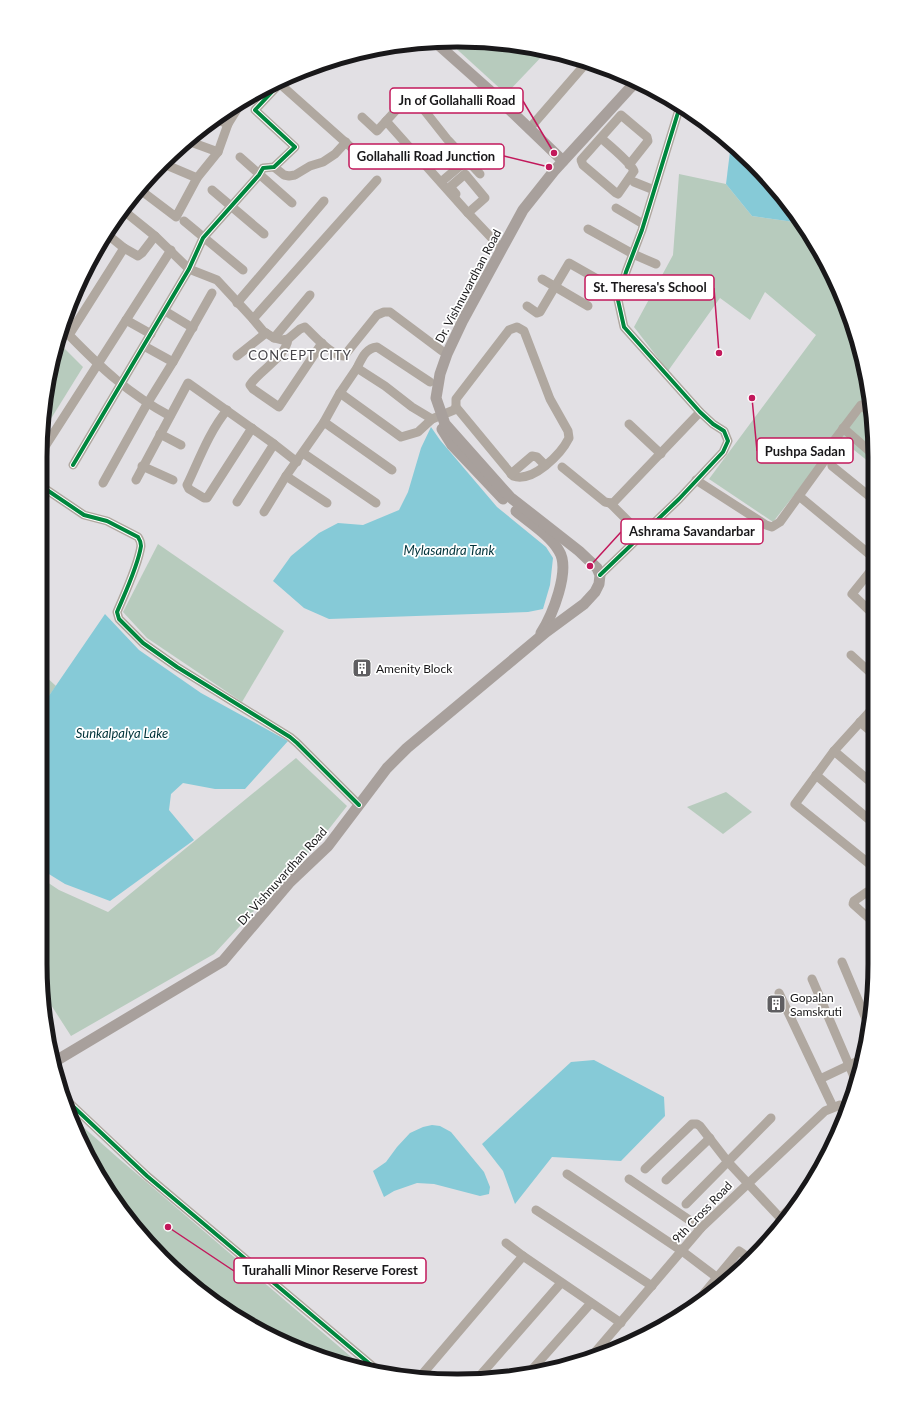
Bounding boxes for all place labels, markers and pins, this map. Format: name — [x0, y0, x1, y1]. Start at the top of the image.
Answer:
callout: Jn of Gollahalli Road — [390, 88, 523, 113]
callout: Gollahalli Road Junction — [349, 144, 504, 169]
callout: St. Theresa's School — [585, 275, 714, 300]
callout: Pushpa Sadan — [757, 438, 853, 463]
callout: Ashrama Savandarbar — [621, 519, 763, 544]
building icon: Amenity Block — [351, 657, 373, 679]
place label: Amenity Block — [376, 661, 453, 676]
place label: Gopalan Samskruti — [790, 990, 842, 1019]
building icon: Gopalan Samskruti — [765, 993, 787, 1015]
callout: Turahalli Minor Reserve Forest — [234, 1258, 426, 1283]

